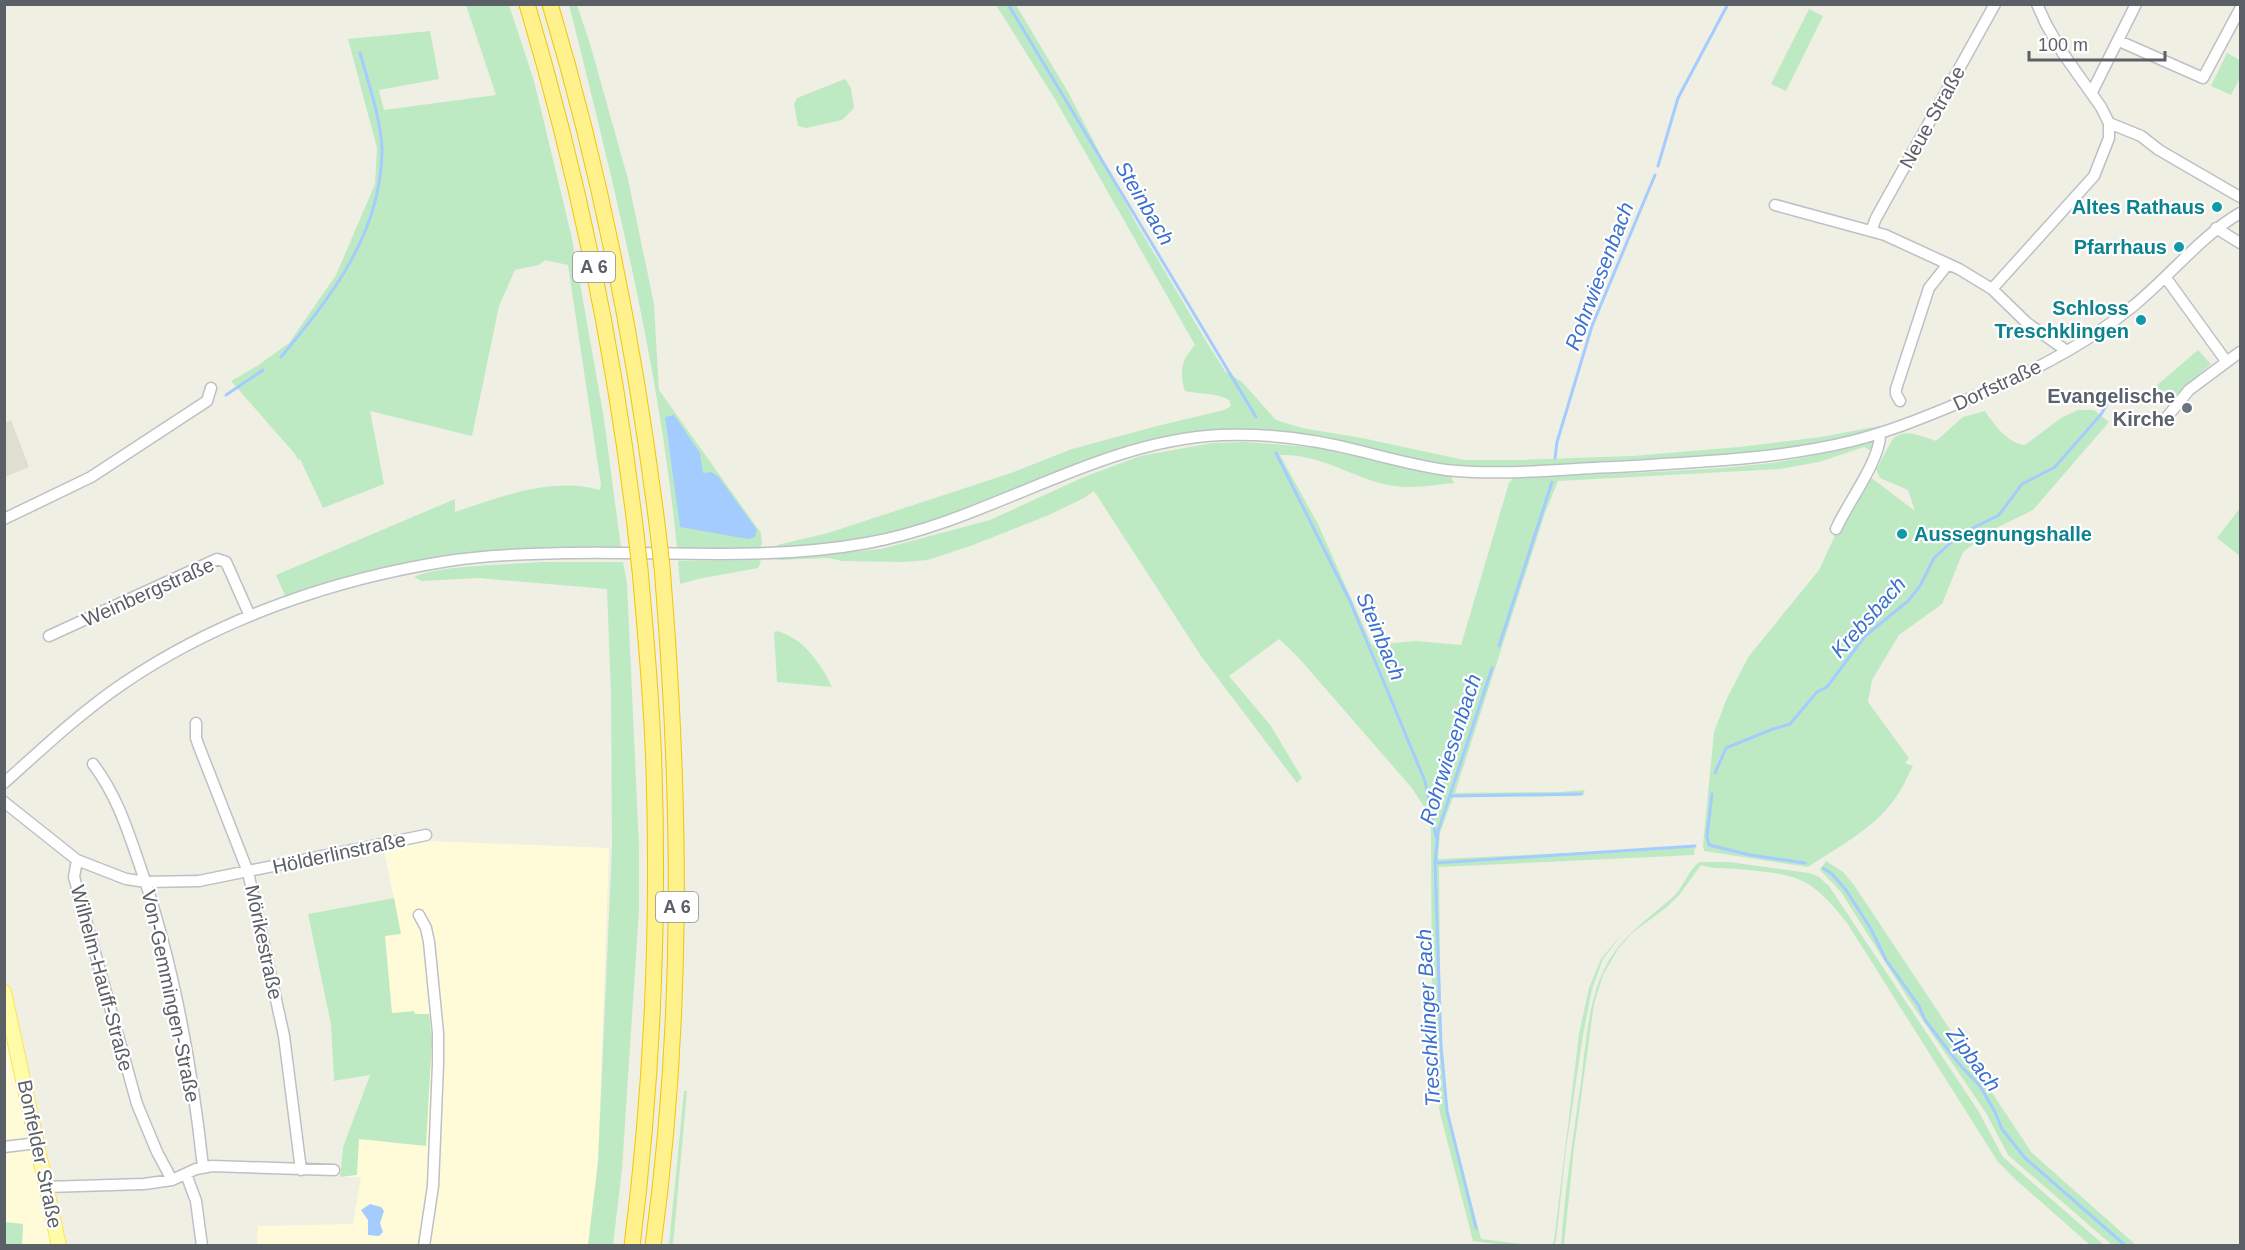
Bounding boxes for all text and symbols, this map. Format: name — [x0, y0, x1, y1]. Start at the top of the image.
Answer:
scale bar — [2029, 24, 2166, 62]
text: 100 m — [2038, 35, 2088, 55]
street label: Neue Straße — [1895, 62, 1969, 172]
water label: Steinbach — [1111, 157, 1179, 249]
place label: Altes Rathaus — [2072, 196, 2205, 218]
water label: Rohrwiesenbach — [1560, 199, 1638, 353]
marker: Altes Rathaus — [2210, 200, 2224, 214]
place label: Pfarrhaus — [2074, 236, 2167, 258]
marker: Pfarrhaus — [2172, 240, 2186, 254]
road number: A 6 — [573, 252, 615, 282]
place label: Schloss Treschklingen — [1995, 297, 2129, 342]
marker: Schloss Treschklingen — [2134, 313, 2148, 327]
street label: Dorfstraße — [1950, 355, 2044, 415]
place label: Evangelische Kirche — [2047, 385, 2175, 430]
marker: Evangelische Kirche — [2180, 401, 2194, 415]
place label: Aussegnungshalle — [1914, 523, 2092, 545]
marker: Aussegnungshalle — [1895, 527, 1909, 541]
street label: Weinbergstraße — [79, 553, 217, 631]
water label: Krebsbach — [1826, 572, 1910, 662]
water label: Steinbach — [1352, 589, 1410, 683]
water label: Rohrwiesenbach — [1415, 671, 1485, 827]
street label: Hölderlinstraße — [270, 828, 408, 878]
street label: Wilhelm-Hauff-Straße — [67, 882, 137, 1074]
street label: Mörikestraße — [241, 883, 287, 1001]
street label: Von-Gemmingen-Straße — [138, 888, 204, 1104]
road number: A 6 — [656, 892, 698, 922]
water label: Treschklinger Bach — [1412, 928, 1444, 1108]
water label: Zipbach — [1942, 1021, 2006, 1096]
street label: Bonfelder Straße — [14, 1078, 66, 1230]

